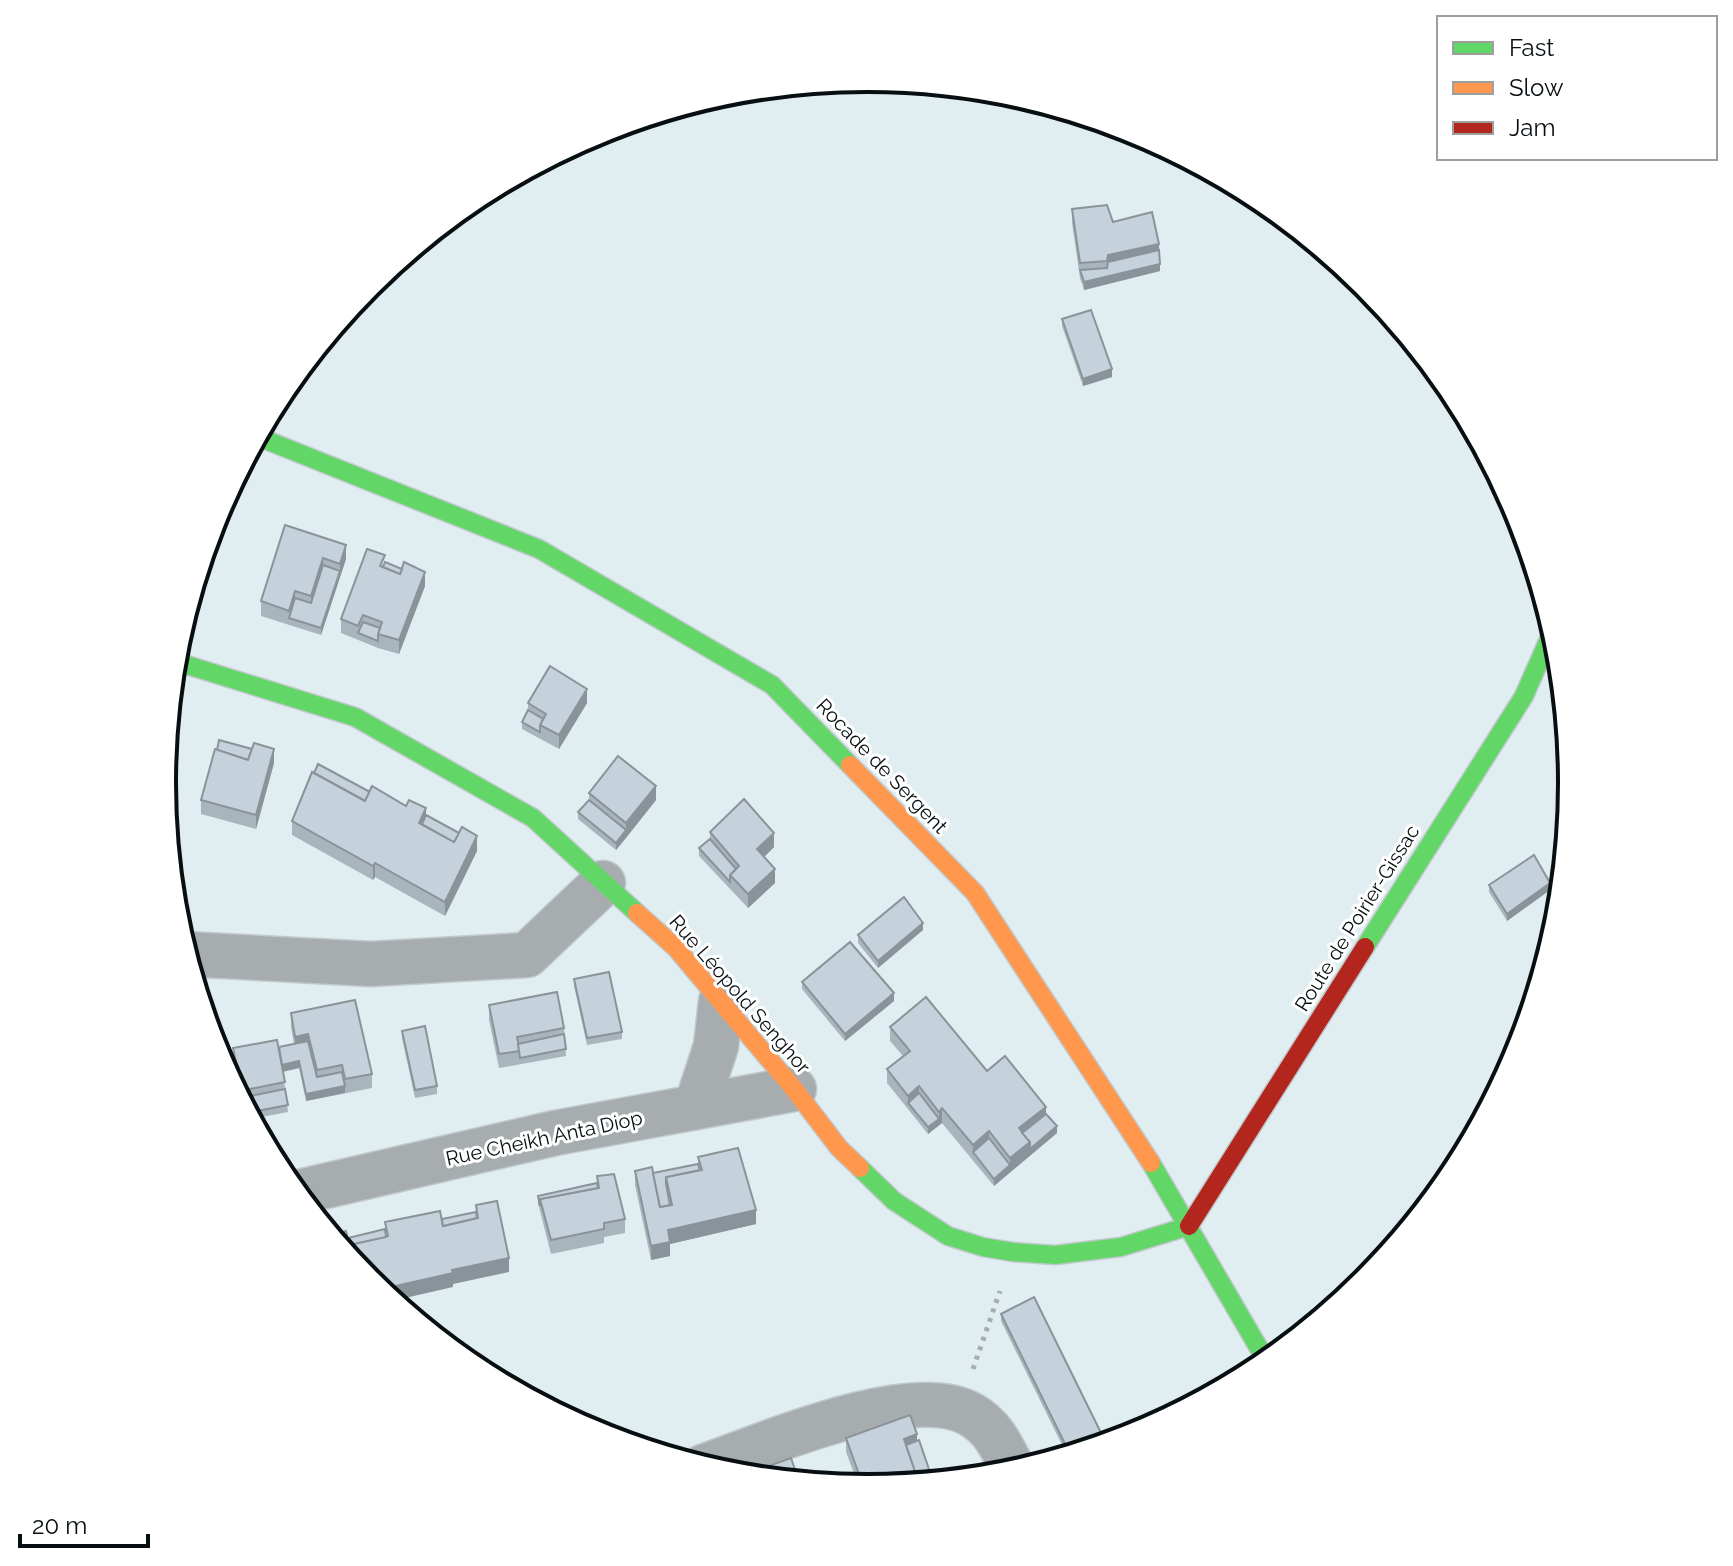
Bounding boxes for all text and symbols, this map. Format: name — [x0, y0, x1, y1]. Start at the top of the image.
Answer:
legend — [1437, 16, 1717, 160]
text: Fast — [1509, 33, 1554, 62]
text: Slow — [1509, 73, 1564, 102]
text: Jam — [1509, 113, 1555, 142]
street label: Rocade de Sergent — [812, 694, 953, 839]
street label: Route de Poirier-Gissac — [1290, 820, 1424, 1016]
street label: Rue Léopold Senghor — [665, 910, 815, 1078]
street label: Rue Cheikh Anta Diop — [443, 1105, 645, 1171]
scale bar — [20, 1498, 148, 1548]
text: 20 m — [32, 1511, 87, 1540]

